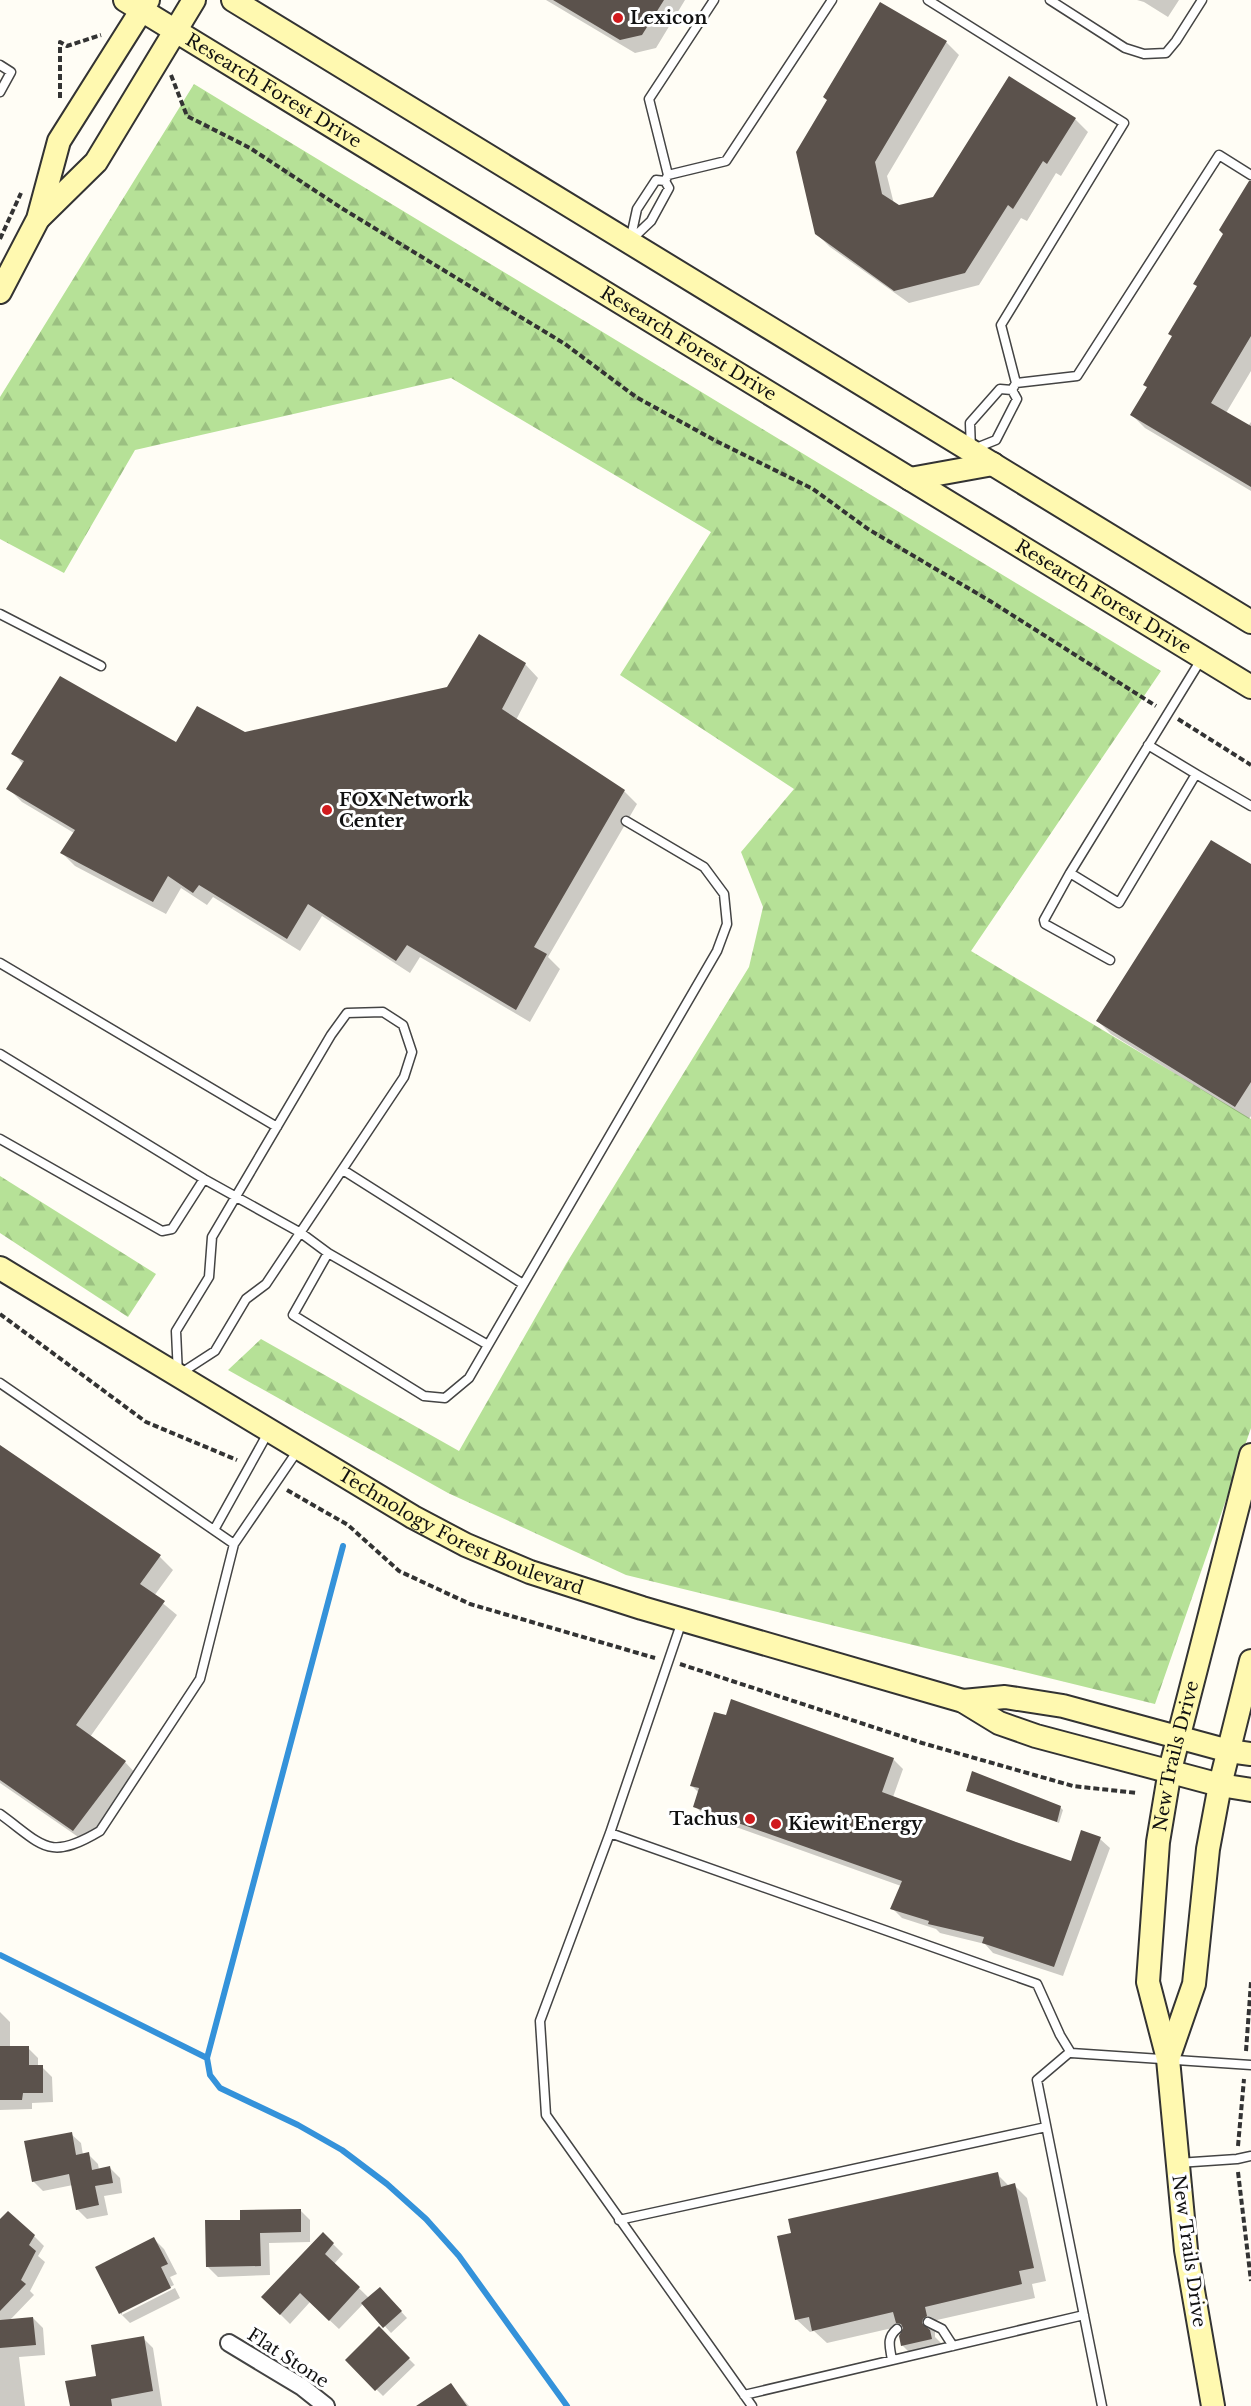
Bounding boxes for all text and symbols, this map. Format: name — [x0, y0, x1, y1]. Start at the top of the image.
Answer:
place label: Lexicon — [630, 7, 707, 29]
marker: Lexicon — [611, 11, 625, 25]
street label: Research Forest Drive — [182, 29, 365, 153]
street label: Research Forest Drive — [596, 282, 780, 406]
street label: Research Forest Drive — [1011, 535, 1195, 659]
place label: FOX Network Center — [339, 789, 471, 832]
marker: FOX Network Center — [320, 803, 334, 817]
street label: Technology Forest Boulevard — [334, 1463, 586, 1600]
street label: New Trails Drive — [1149, 1678, 1204, 1833]
place label: Tachus — [669, 1808, 738, 1830]
marker: Tachus — [743, 1812, 757, 1826]
place label: Kiewit Energy — [788, 1813, 923, 1835]
marker: Kiewit Energy — [769, 1817, 783, 1831]
street label: New Trails Drive — [1167, 2173, 1211, 2329]
street label: Flat Stone — [243, 2324, 333, 2392]

